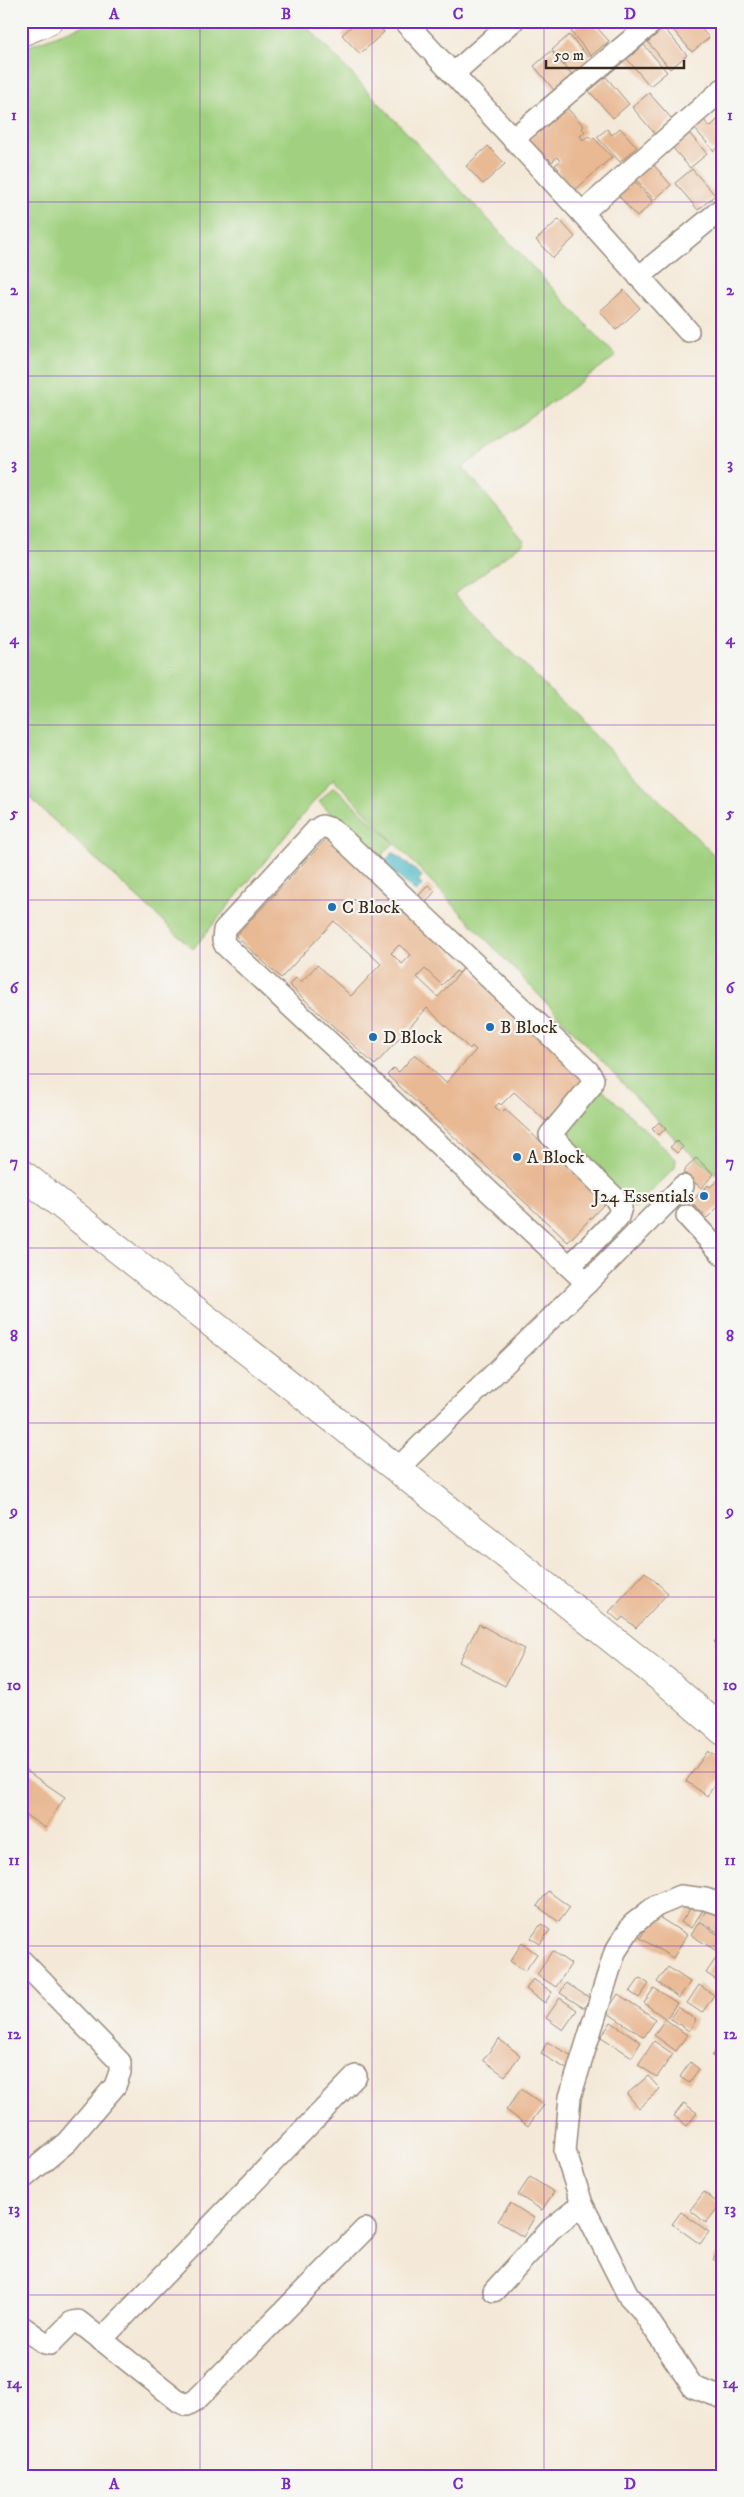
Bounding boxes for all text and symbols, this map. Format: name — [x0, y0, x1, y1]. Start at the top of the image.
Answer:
text: A — [108, 4, 120, 24]
text: B — [281, 4, 291, 24]
text: C — [453, 4, 463, 24]
text: D — [624, 4, 636, 24]
scale bar — [546, 38, 684, 70]
text: 50 m — [554, 46, 584, 65]
text: 1 — [11, 105, 17, 125]
text: 1 — [727, 105, 733, 125]
text: 2 — [10, 280, 19, 300]
text: 2 — [726, 280, 735, 300]
text: 3 — [11, 454, 17, 474]
text: 3 — [727, 454, 733, 474]
text: 4 — [8, 629, 19, 649]
text: 4 — [724, 629, 735, 649]
text: 5 — [9, 803, 18, 823]
text: 5 — [725, 803, 734, 823]
place label: C Block — [342, 897, 400, 919]
marker: C Block — [326, 901, 338, 913]
text: 6 — [10, 978, 20, 998]
text: 6 — [726, 978, 736, 998]
place label: B Block — [500, 1017, 557, 1039]
marker: B Block — [484, 1021, 496, 1033]
place label: D Block — [383, 1027, 442, 1049]
marker: D Block — [367, 1031, 379, 1043]
place label: A Block — [527, 1147, 584, 1169]
marker: A Block — [511, 1151, 523, 1163]
text: 7 — [10, 1152, 18, 1172]
text: 7 — [726, 1152, 734, 1172]
place label: J24 Essentials — [591, 1186, 694, 1208]
marker: J24 Essentials — [698, 1190, 710, 1202]
text: 8 — [10, 1326, 18, 1346]
text: 8 — [726, 1326, 734, 1346]
text: 9 — [9, 1501, 18, 1521]
text: 9 — [725, 1501, 734, 1521]
text: 10 — [7, 1675, 22, 1695]
text: 10 — [723, 1675, 738, 1695]
text: 11 — [8, 1850, 20, 1870]
text: 11 — [724, 1850, 736, 1870]
text: 12 — [7, 2024, 22, 2044]
text: 12 — [723, 2024, 738, 2044]
text: 13 — [8, 2199, 20, 2219]
text: 13 — [724, 2199, 736, 2219]
text: 14 — [6, 2373, 22, 2393]
text: 14 — [722, 2373, 738, 2393]
text: A — [108, 2474, 120, 2494]
text: B — [281, 2474, 291, 2494]
text: C — [453, 2474, 463, 2494]
text: D — [624, 2474, 636, 2494]

